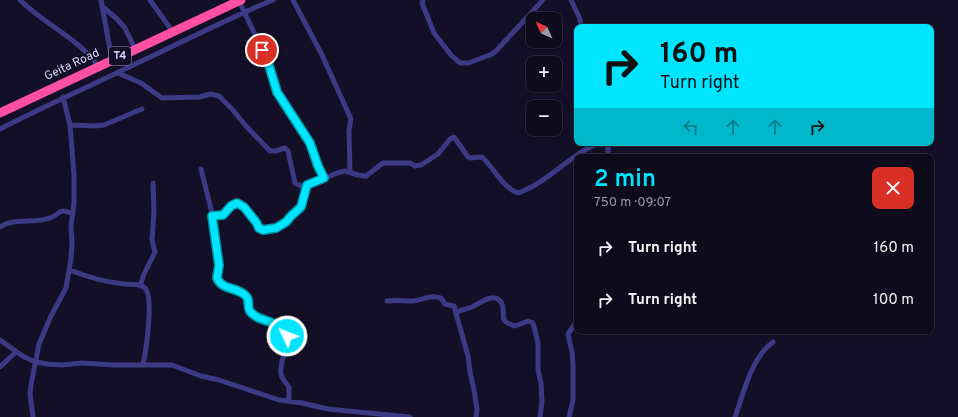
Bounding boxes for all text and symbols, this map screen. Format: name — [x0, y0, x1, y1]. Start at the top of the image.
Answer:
north arrow — [526, 12, 562, 48]
map controls — [526, 12, 562, 136]
pin — [245, 33, 279, 67]
text: 160 m — [660, 37, 738, 73]
icon: arrive — [251, 39, 273, 61]
icon: right — [594, 40, 646, 92]
street label: Geita Road — [42, 45, 102, 85]
road number: T4 — [109, 47, 131, 65]
button: + — [526, 56, 562, 92]
text: Turn right — [660, 72, 740, 95]
button: − — [526, 100, 562, 136]
icon: left — [680, 116, 702, 138]
icon: ahead — [722, 116, 744, 138]
icon: ahead — [764, 116, 786, 138]
icon: right — [806, 116, 828, 138]
text: 2 min — [594, 165, 656, 195]
button: close — [872, 167, 914, 209]
text: 750 m · 09:07 — [594, 195, 671, 211]
icon: right — [594, 237, 616, 259]
text: Turn right — [628, 239, 697, 258]
text: 160 m — [874, 239, 914, 258]
icon: right — [594, 289, 616, 311]
text: Turn right — [628, 291, 697, 310]
text: 100 m — [873, 291, 914, 310]
position arrow — [266, 315, 308, 357]

